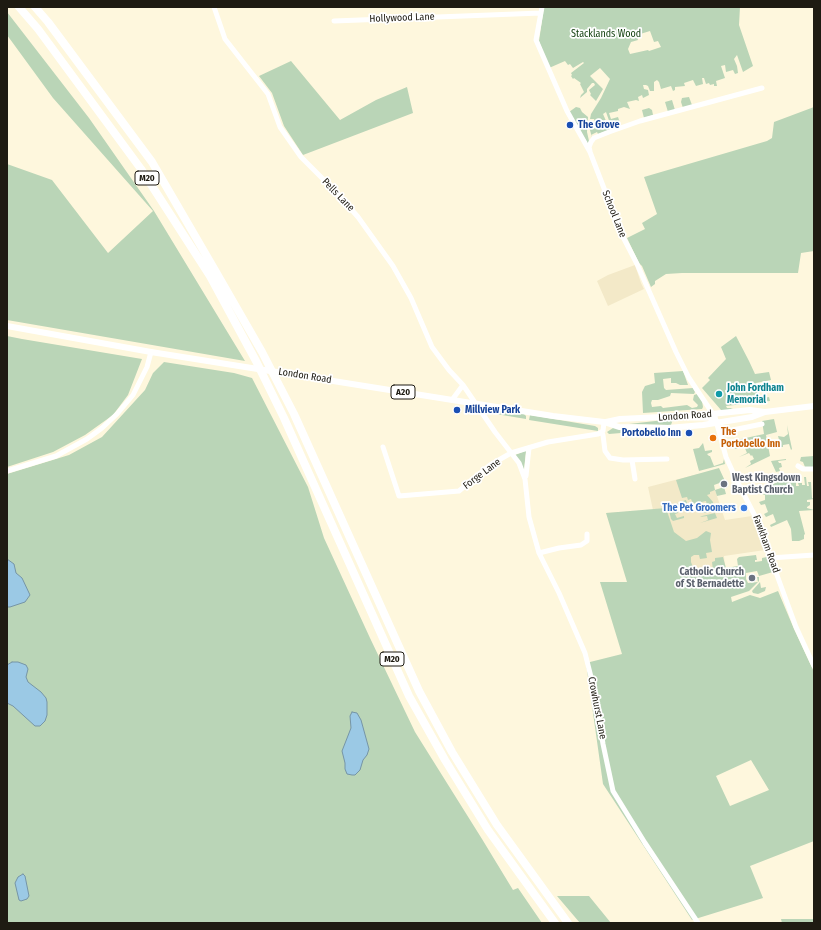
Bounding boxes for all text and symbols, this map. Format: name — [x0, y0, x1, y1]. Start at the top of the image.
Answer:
street label: Hollywood Lane — [369, 11, 435, 25]
park label: Stacklands Wood — [571, 28, 641, 40]
place label: The Grove — [578, 119, 620, 131]
marker: The Grove — [565, 120, 575, 130]
road number: M20 — [135, 171, 159, 185]
street label: Pells Lane — [319, 176, 357, 214]
street label: School Lane — [599, 189, 629, 239]
street label: London Road — [278, 366, 332, 386]
place label: John Fordham Memorial — [727, 382, 784, 406]
road number: A20 — [391, 385, 415, 399]
marker: John Fordham Memorial — [714, 389, 724, 399]
place label: Millview Park — [465, 404, 520, 416]
marker: Millview Park — [452, 405, 462, 415]
street label: London Road — [658, 408, 712, 424]
place label: The Portobello Inn — [721, 426, 780, 450]
place label: Portobello Inn — [622, 427, 681, 439]
marker: Portobello Inn — [684, 428, 694, 438]
marker: The Portobello Inn — [708, 433, 718, 443]
street label: Forge Lane — [461, 456, 503, 492]
place label: West Kingsdown Baptist Church — [732, 472, 800, 496]
marker: West Kingsdown Baptist Church — [719, 479, 729, 489]
place label: The Pet Groomers — [662, 502, 736, 514]
marker: The Pet Groomers — [739, 503, 749, 513]
street label: Fawkham Road — [750, 513, 782, 575]
place label: Catholic Church of St Bernadette — [676, 566, 744, 590]
marker: Catholic Church of St Bernadette — [747, 573, 757, 583]
road number: M20 — [380, 652, 404, 666]
street label: Crowhurst Lane — [585, 676, 609, 740]

